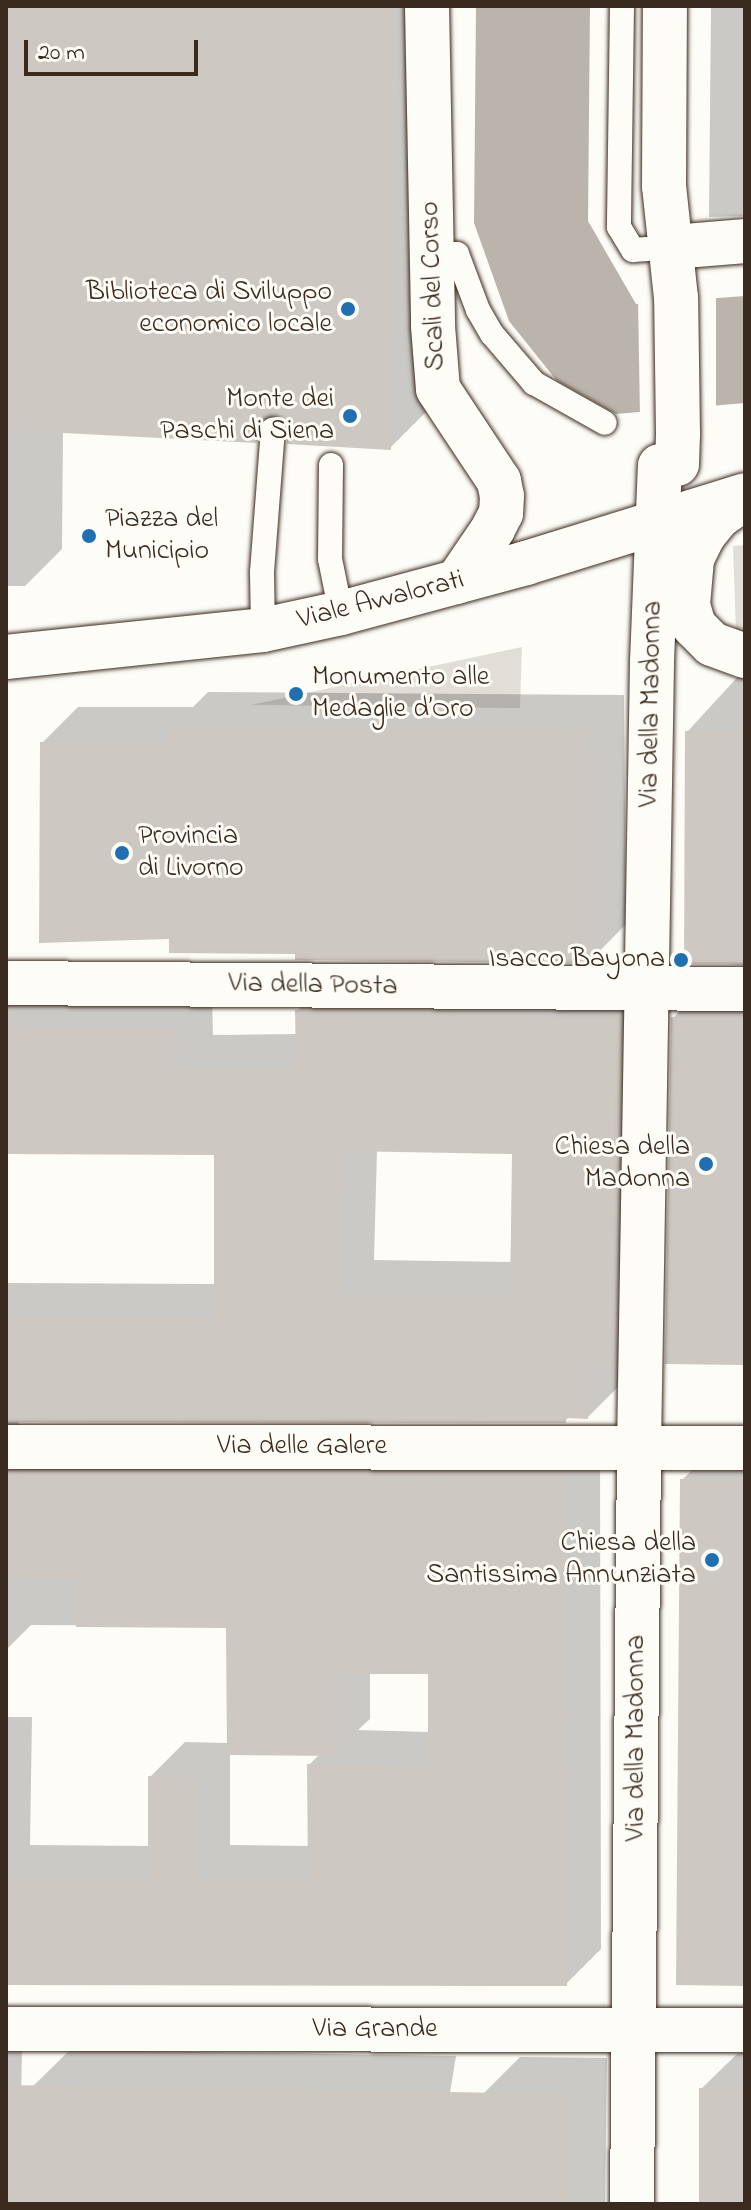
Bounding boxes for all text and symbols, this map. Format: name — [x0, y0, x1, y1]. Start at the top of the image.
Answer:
scale bar — [28, 24, 202, 74]
text: 20 m — [38, 36, 85, 71]
street label: Scali del Corso — [414, 201, 454, 371]
place label: Biblioteca di Sviluppo economico locale — [86, 276, 332, 342]
marker: Biblioteca di Sviluppo economico locale — [339, 300, 357, 318]
place label: Monte dei Paschi di Siena — [160, 383, 334, 449]
marker: Monte dei Paschi di Siena — [341, 407, 359, 425]
place label: Piazza del Municipio — [105, 503, 218, 569]
marker: Piazza del Municipio — [80, 527, 98, 545]
street label: Viale Avvalorati — [294, 564, 468, 638]
street label: Via della Madonna — [633, 600, 671, 808]
place label: Monumento alle Medaglie d’Oro — [312, 661, 489, 727]
marker: Monumento alle Medaglie d’Oro — [287, 685, 305, 703]
place label: Provincia di Livorno — [138, 820, 244, 886]
marker: Provincia di Livorno — [113, 844, 131, 862]
place label: Isacco Bayona — [489, 943, 665, 977]
marker: Isacco Bayona — [672, 951, 690, 969]
street label: Via della Posta — [228, 968, 398, 1004]
place label: Chiesa della Madonna — [555, 1131, 690, 1197]
marker: Chiesa della Madonna — [697, 1155, 715, 1173]
street label: Via delle Galere — [217, 1430, 387, 1464]
place label: Chiesa della Santissima Annunziata — [426, 1527, 696, 1593]
marker: Chiesa della Santissima Annunziata — [703, 1551, 721, 1569]
street label: Via della Madonna — [620, 1635, 654, 1841]
street label: Via Grande — [312, 2013, 438, 2047]

